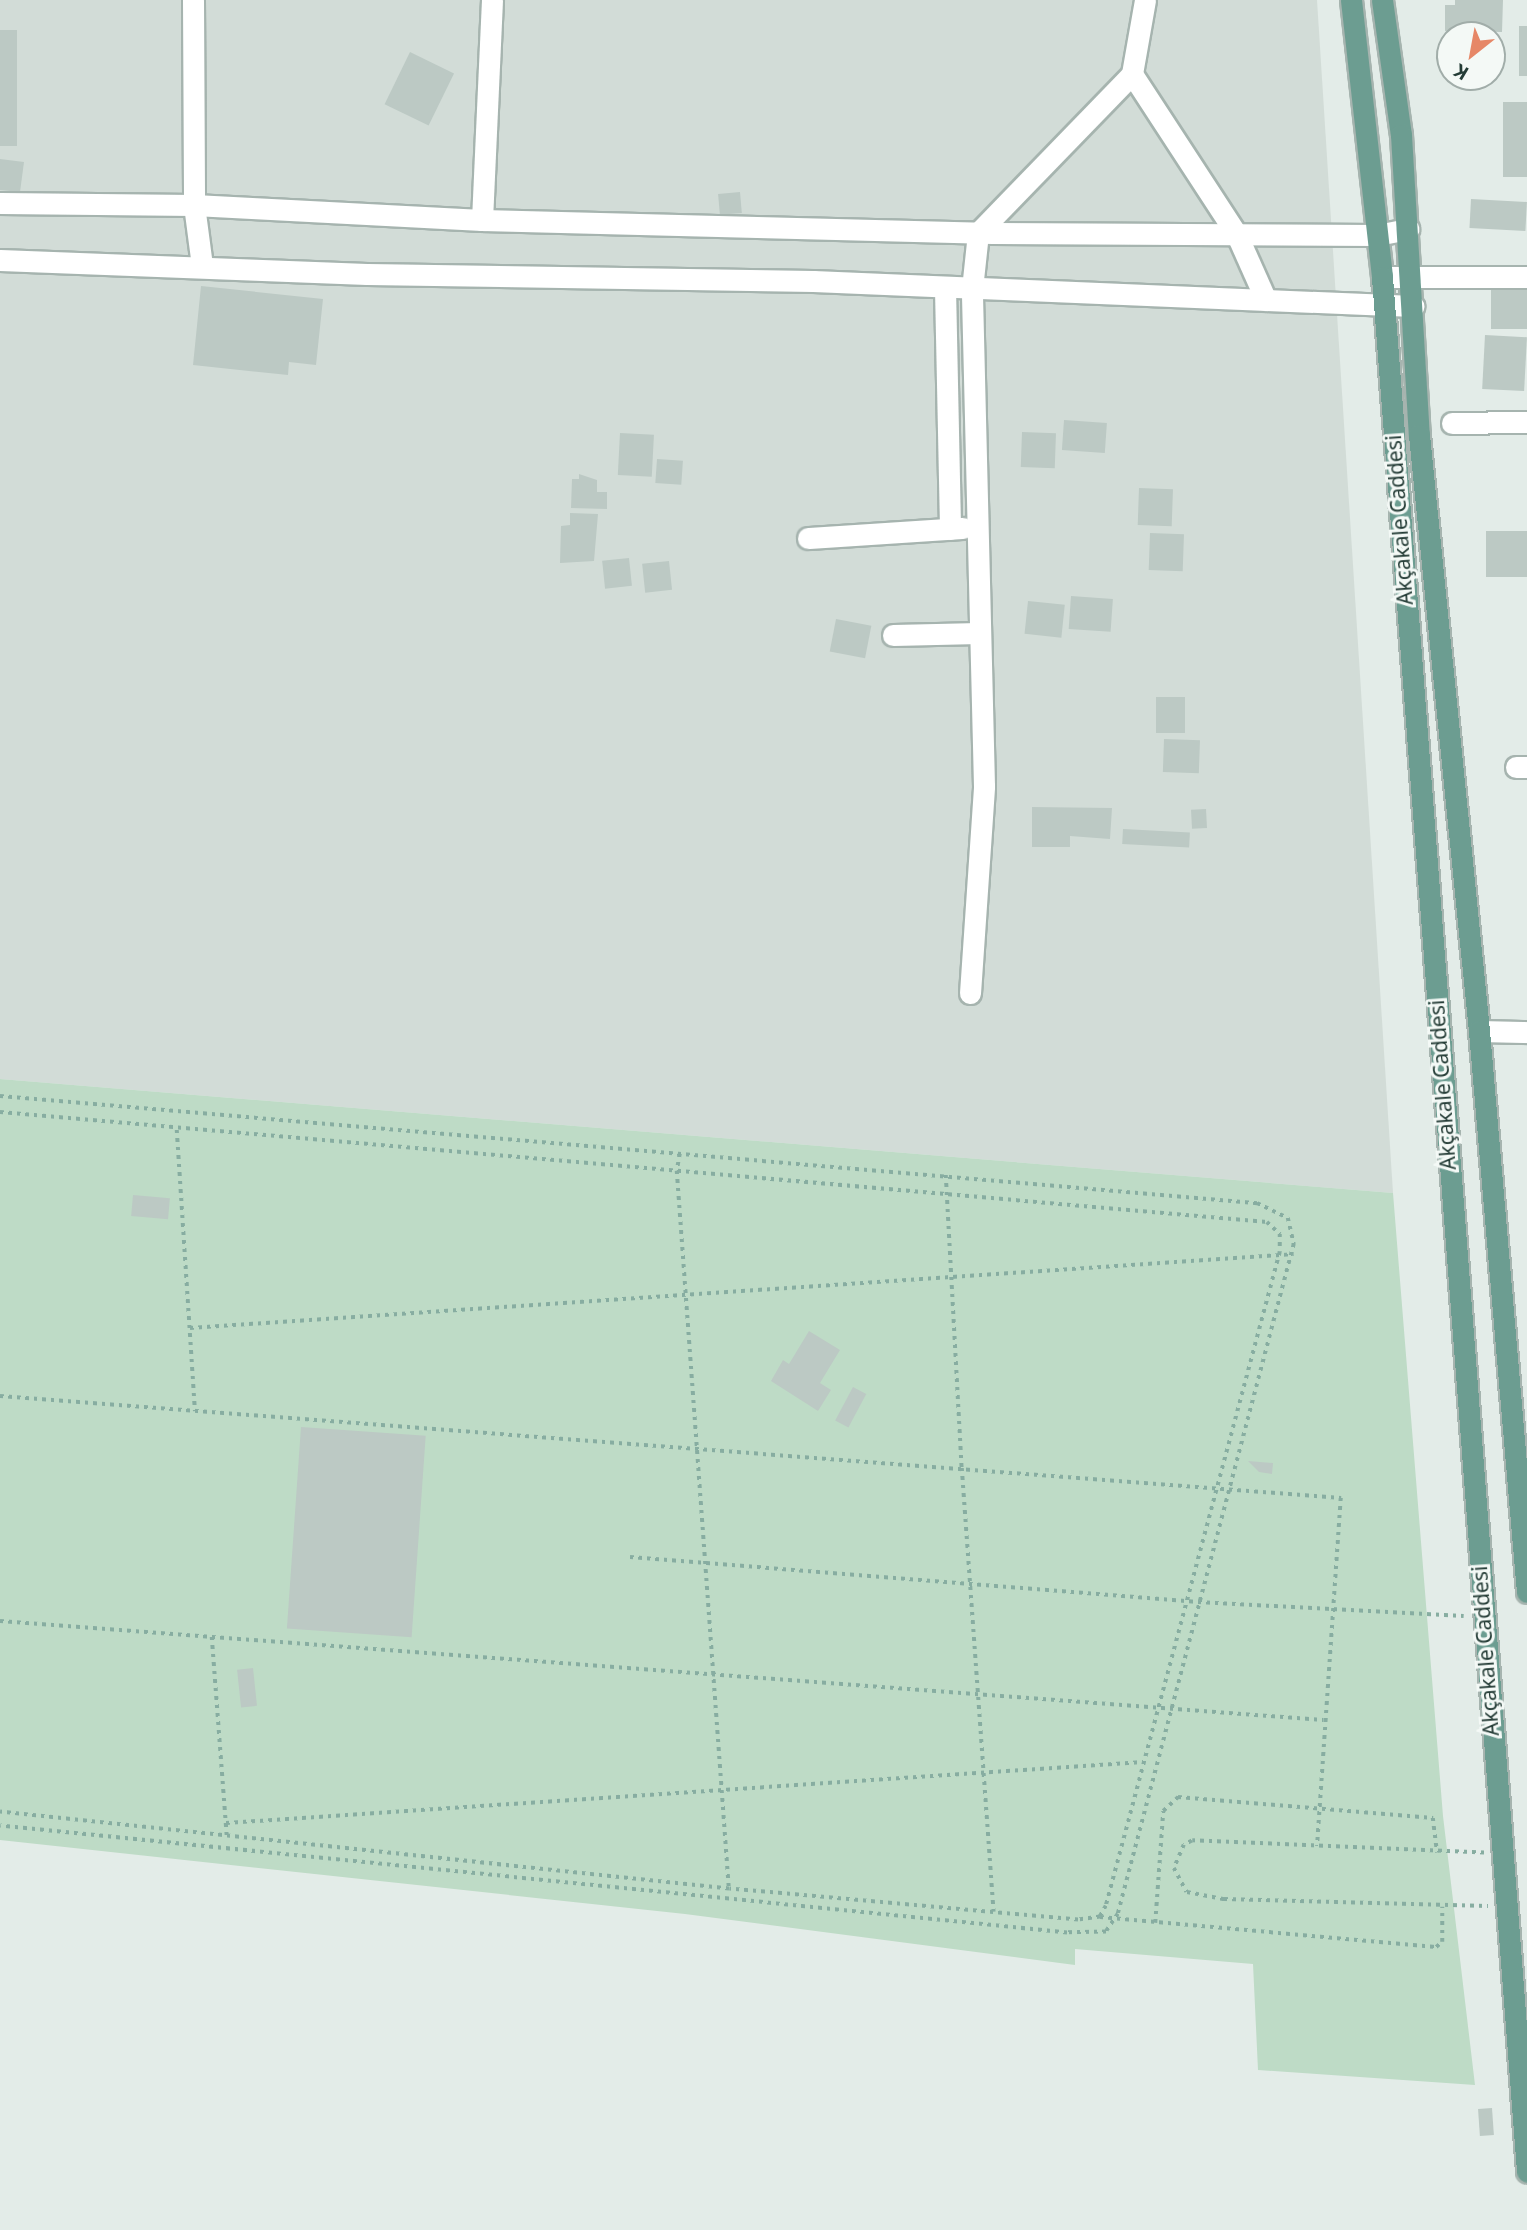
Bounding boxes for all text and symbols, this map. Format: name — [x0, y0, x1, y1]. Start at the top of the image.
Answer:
north arrow — [1436, 21, 1506, 91]
text: K — [1449, 58, 1473, 87]
street label: Akçakale Caddesi — [1380, 434, 1418, 606]
street label: Akçakale Caddesi — [1423, 999, 1461, 1171]
street label: Akçakale Caddesi — [1466, 1565, 1504, 1737]

